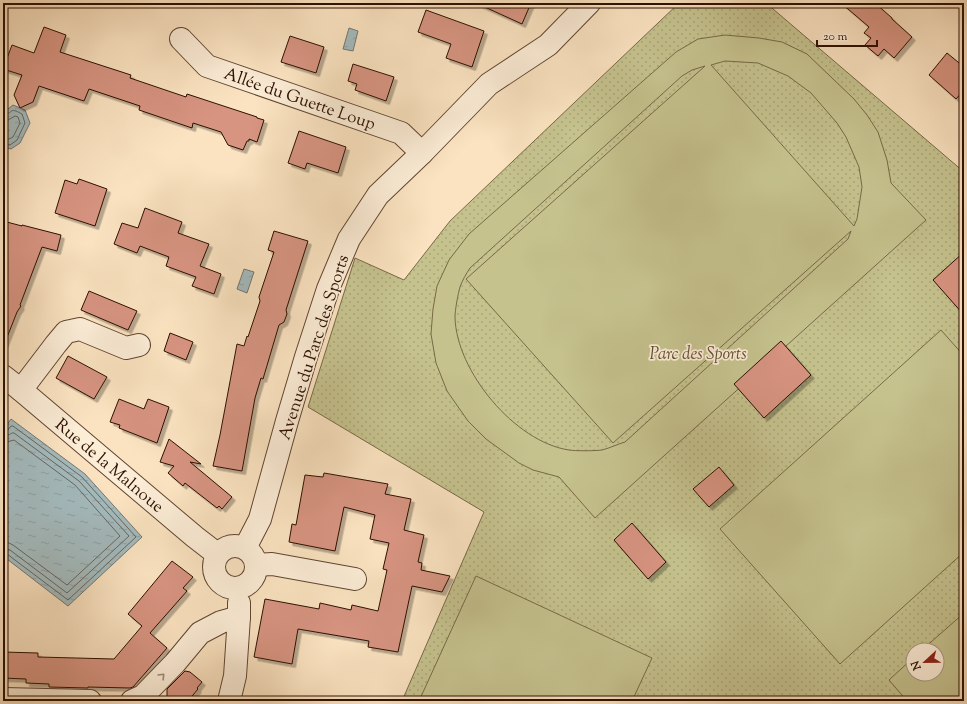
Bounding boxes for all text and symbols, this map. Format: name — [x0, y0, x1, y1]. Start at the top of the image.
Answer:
scale bar — [817, 22, 877, 48]
text: 20 m — [823, 28, 848, 46]
street label: Allée du Guette Loup — [220, 63, 378, 137]
street label: Avenue du Parc des Sports — [274, 252, 356, 443]
park label: Parc des Sports — [649, 343, 747, 367]
street label: Rue de la Malnoue — [49, 414, 168, 519]
north arrow — [905, 642, 945, 682]
text: N — [908, 658, 926, 673]
one-way arrow — [157, 673, 164, 681]

